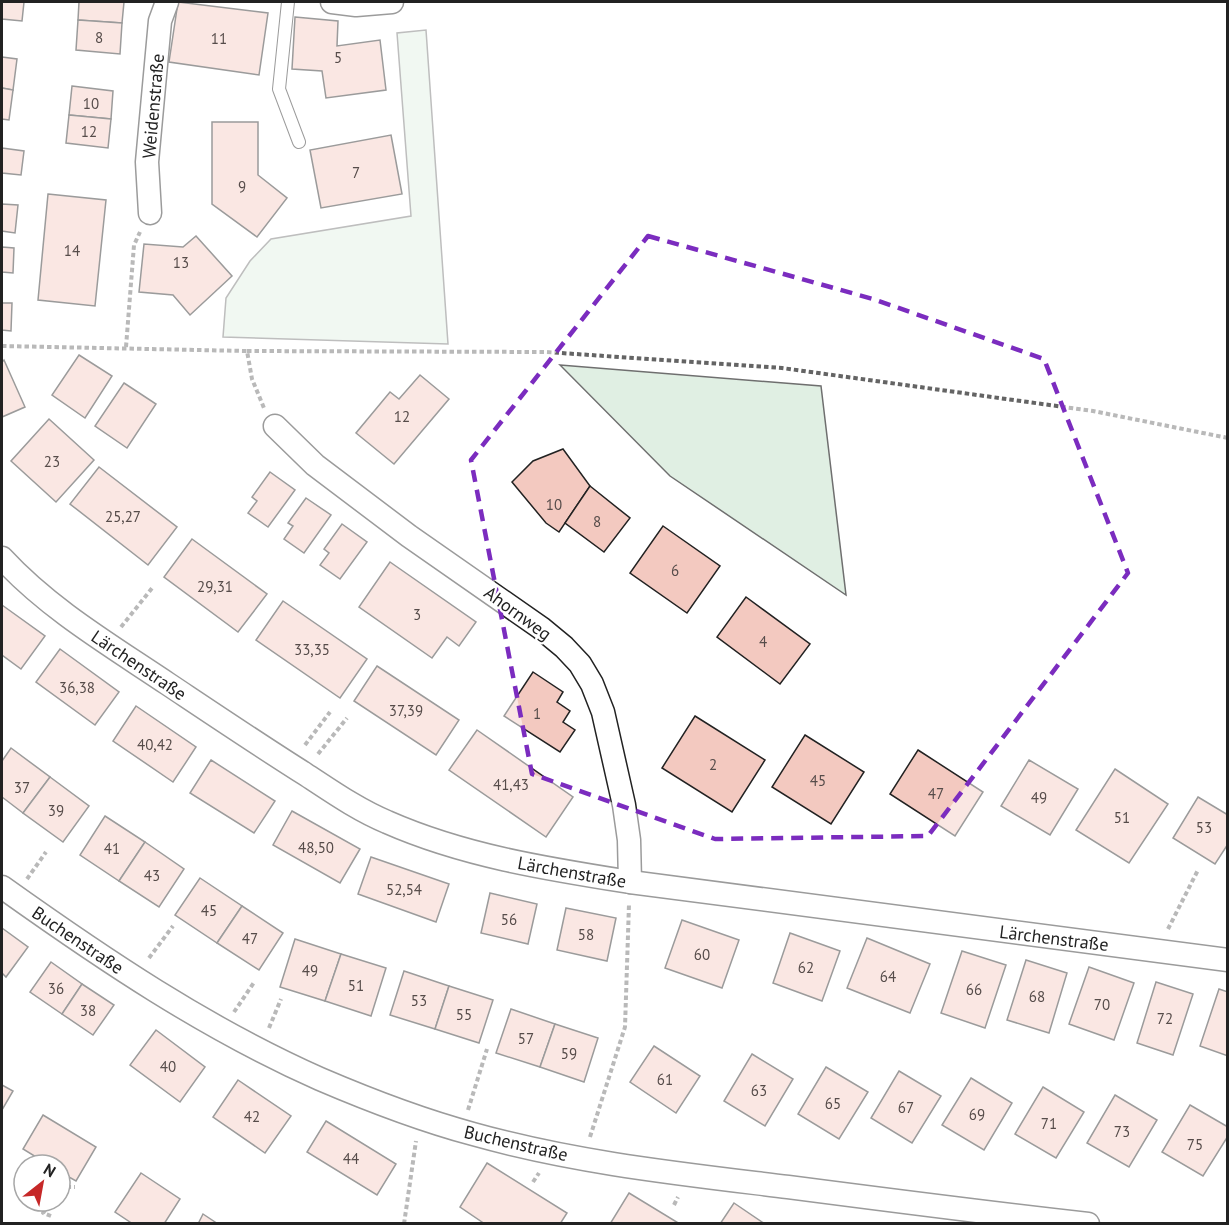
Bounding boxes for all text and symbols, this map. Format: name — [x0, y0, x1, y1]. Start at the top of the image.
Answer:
house number: 8 — [95, 28, 103, 47]
house number: 11 — [211, 29, 227, 48]
house number: 5 — [334, 48, 342, 67]
street label: Weidenstraße — [137, 53, 169, 159]
house number: 10 — [83, 94, 99, 113]
house number: 12 — [81, 122, 97, 141]
house number: 7 — [352, 163, 360, 182]
house number: 9 — [238, 177, 246, 196]
house number: 14 — [64, 241, 80, 260]
house number: 13 — [173, 253, 189, 272]
house number: 12 — [394, 407, 410, 426]
house number: 23 — [44, 452, 60, 471]
house number: 10 — [546, 495, 562, 514]
house number: 25,27 — [105, 507, 141, 526]
house number: 8 — [593, 512, 601, 531]
house number: 6 — [671, 561, 679, 580]
house number: 29,31 — [197, 577, 233, 596]
street label: Ahornweg — [480, 581, 556, 645]
house number: 3 — [413, 605, 421, 624]
street label: Lärchenstraße — [87, 625, 191, 705]
house number: 4 — [759, 632, 767, 651]
house number: 33,35 — [294, 640, 330, 659]
house number: 36,38 — [59, 678, 95, 697]
house number: 37,39 — [389, 701, 423, 720]
house number: 1 — [533, 704, 541, 723]
house number: 40,42 — [137, 735, 173, 754]
house number: 2 — [709, 755, 717, 774]
house number: 45 — [810, 771, 826, 790]
house number: 41,43 — [493, 775, 529, 794]
house number: 37 — [14, 778, 30, 797]
house number: 47 — [928, 784, 944, 803]
house number: 49 — [1031, 788, 1047, 807]
house number: 39 — [48, 801, 64, 820]
house number: 51 — [1114, 808, 1130, 827]
house number: 53 — [1196, 818, 1212, 837]
house number: 48,50 — [298, 838, 334, 857]
house number: 41 — [104, 839, 120, 858]
street label: Lärchenstraße — [516, 851, 628, 893]
house number: 43 — [144, 866, 160, 885]
house number: 52,54 — [386, 880, 422, 899]
street label: Buchenstraße — [28, 901, 128, 979]
house number: 45 — [201, 901, 217, 920]
house number: 56 — [501, 910, 517, 929]
street label: Lärchenstraße — [998, 920, 1110, 956]
house number: 58 — [578, 925, 594, 944]
house number: 47 — [242, 929, 258, 948]
house number: 60 — [694, 945, 710, 964]
house number: 62 — [798, 958, 814, 977]
house number: 49 — [302, 961, 318, 980]
house number: 64 — [880, 967, 896, 986]
house number: 51 — [348, 976, 364, 995]
house number: 36 — [48, 979, 64, 998]
house number: 66 — [966, 980, 982, 999]
house number: 68 — [1029, 987, 1045, 1006]
house number: 53 — [411, 991, 427, 1010]
house number: 70 — [1094, 995, 1110, 1014]
house number: 38 — [80, 1001, 96, 1020]
house number: 55 — [456, 1005, 472, 1024]
house number: 72 — [1157, 1009, 1173, 1028]
house number: 57 — [518, 1029, 534, 1048]
house number: 59 — [561, 1044, 577, 1063]
house number: 40 — [160, 1057, 176, 1076]
house number: 61 — [657, 1070, 673, 1089]
house number: 63 — [751, 1081, 767, 1100]
house number: 65 — [825, 1094, 841, 1113]
house number: 67 — [898, 1098, 914, 1117]
house number: 69 — [969, 1105, 985, 1124]
house number: 42 — [244, 1107, 260, 1126]
house number: 71 — [1041, 1114, 1057, 1133]
street label: Buchenstraße — [462, 1120, 570, 1166]
house number: 73 — [1114, 1122, 1130, 1141]
house number: 75 — [1187, 1135, 1203, 1154]
house number: 44 — [343, 1149, 359, 1168]
north arrow — [12, 1153, 72, 1213]
text: N — [40, 1159, 59, 1181]

